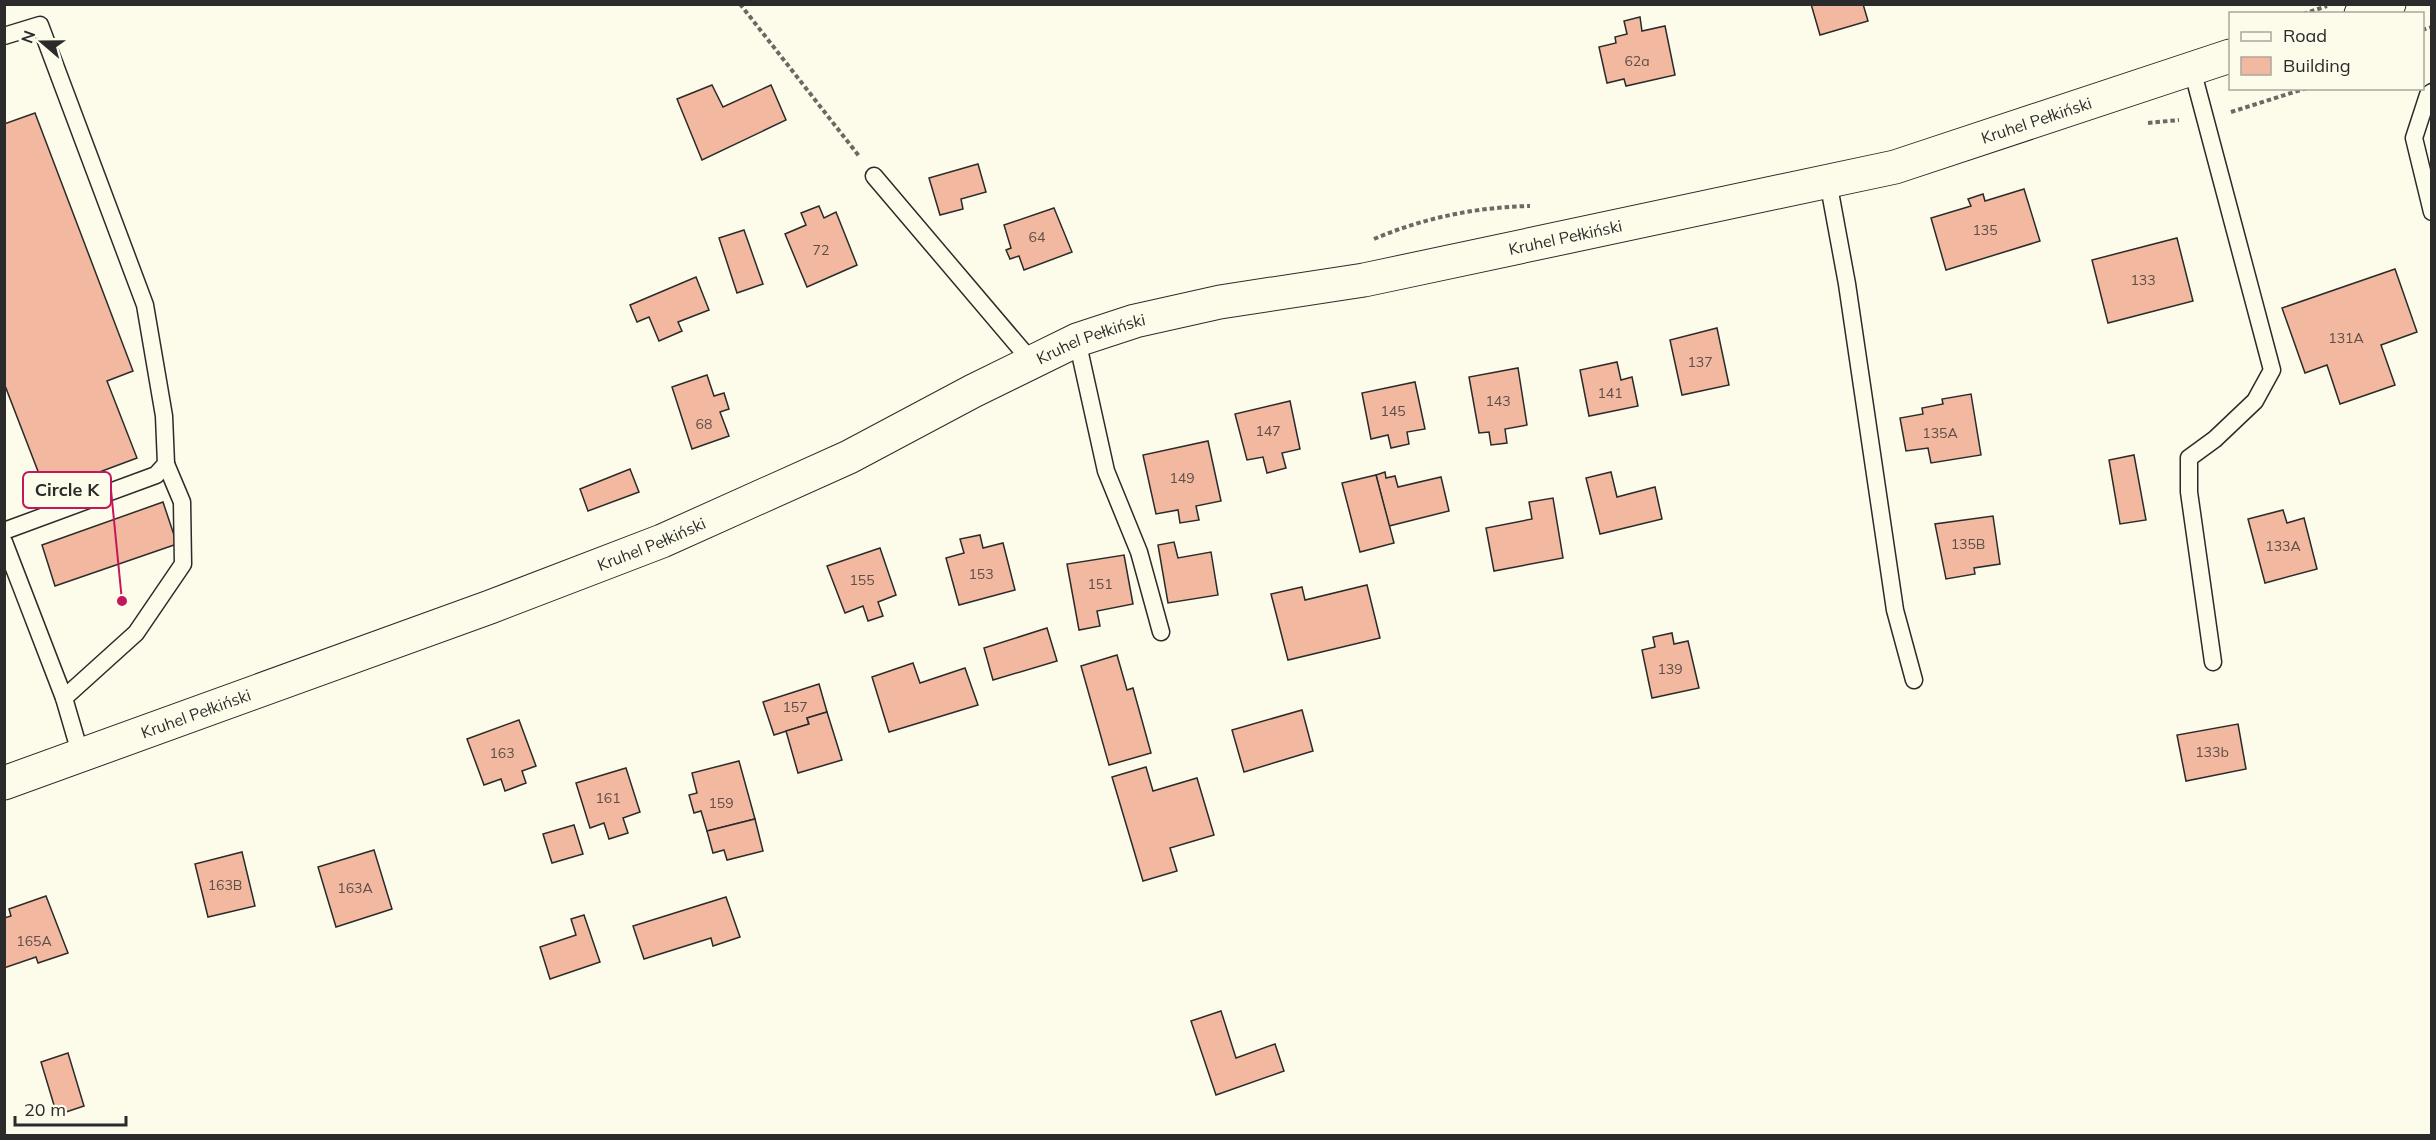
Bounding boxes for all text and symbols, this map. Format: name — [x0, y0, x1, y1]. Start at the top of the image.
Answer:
north arrow — [12, 12, 72, 72]
legend — [2229, 12, 2424, 90]
text: Road — [2283, 24, 2327, 47]
text: N — [16, 28, 39, 46]
house number: 62a — [1624, 52, 1650, 70]
text: Building — [2283, 54, 2351, 77]
street label: Kruhel Pełkiński — [1978, 93, 2094, 148]
street label: Kruhel Pełkiński — [1507, 215, 1624, 259]
house number: 135 — [1972, 221, 1998, 239]
house number: 64 — [1029, 228, 1046, 246]
house number: 72 — [813, 241, 829, 259]
house number: 133 — [2130, 271, 2156, 289]
street label: Kruhel Pełkiński — [1033, 309, 1147, 368]
house number: 131A — [2328, 329, 2364, 347]
house number: 137 — [1687, 353, 1713, 371]
house number: 141 — [1597, 384, 1623, 402]
house number: 143 — [1485, 392, 1511, 410]
house number: 145 — [1380, 402, 1406, 420]
house number: 68 — [696, 415, 712, 433]
house number: 147 — [1255, 422, 1281, 440]
house number: 135A — [1922, 424, 1958, 442]
house number: 149 — [1169, 469, 1195, 487]
callout: Circle K — [23, 472, 111, 508]
text: Circle K — [35, 478, 100, 501]
street label: Kruhel Pełkiński — [594, 513, 709, 575]
house number: 135B — [1951, 535, 1985, 553]
house number: 133A — [2265, 537, 2301, 555]
house number: 153 — [968, 565, 994, 583]
house number: 155 — [849, 571, 875, 589]
house number: 151 — [1087, 575, 1113, 593]
house number: 139 — [1657, 660, 1683, 678]
street label: Kruhel Pełkiński — [138, 684, 253, 743]
house number: 157 — [782, 698, 808, 716]
house number: 133b — [2195, 743, 2229, 761]
house number: 163 — [489, 744, 515, 762]
house number: 161 — [595, 789, 621, 807]
house number: 159 — [708, 794, 734, 812]
house number: 163B — [208, 876, 242, 894]
house number: 163A — [337, 879, 373, 897]
house number: 165A — [16, 932, 52, 950]
scale bar — [15, 1089, 126, 1127]
text: 20 m — [24, 1098, 66, 1121]

